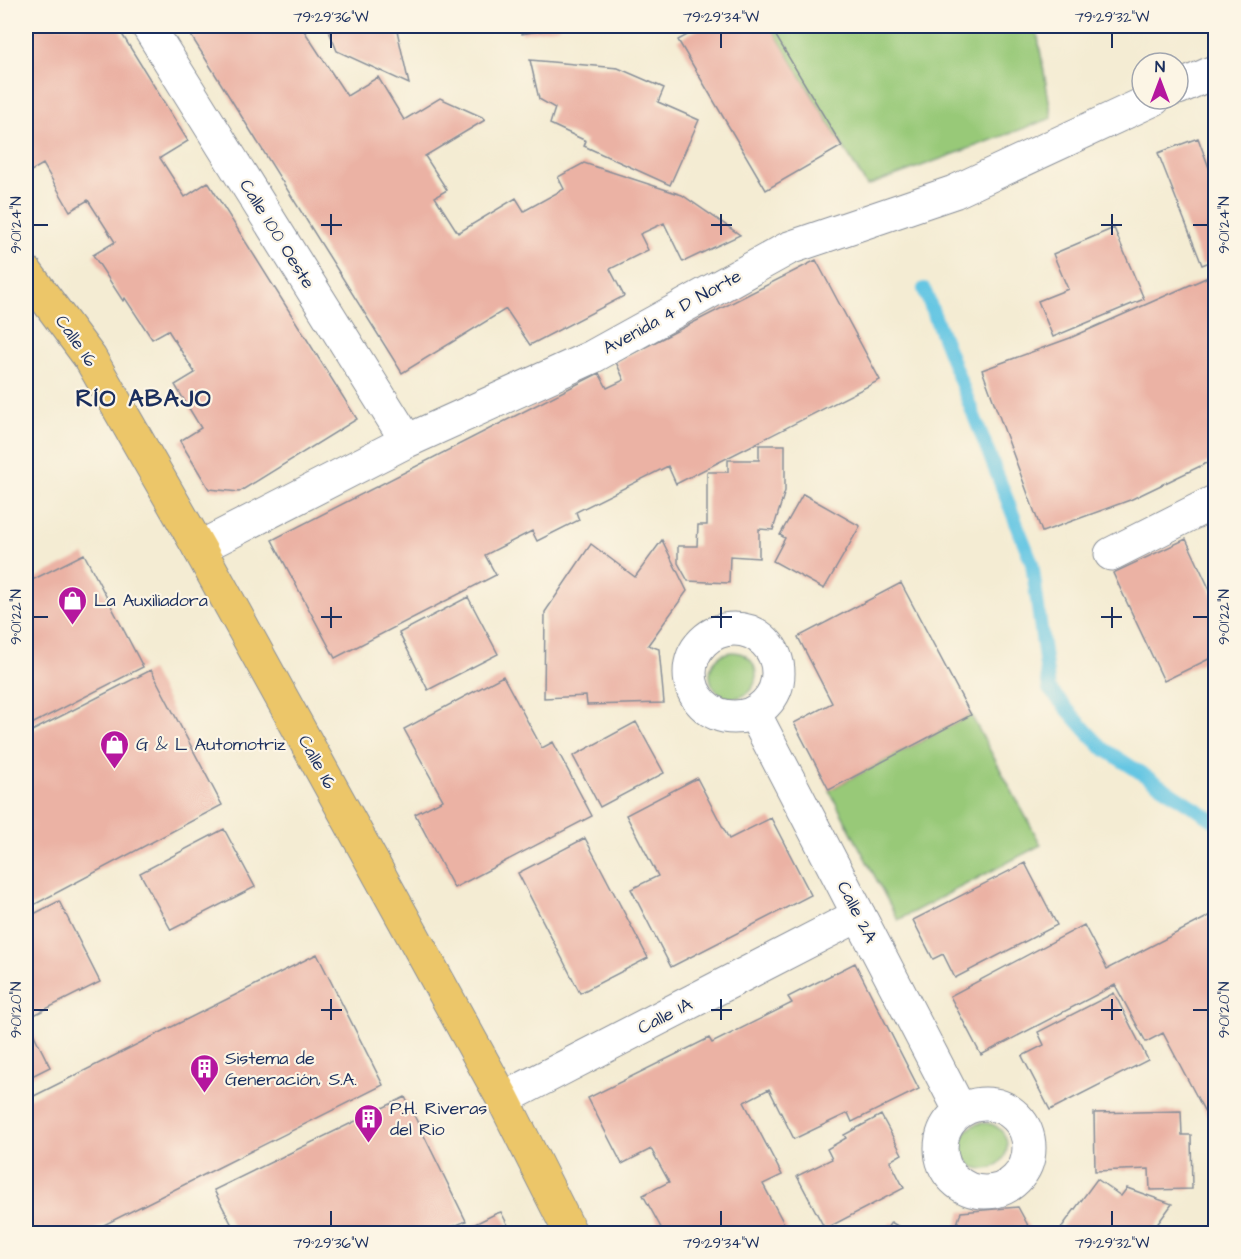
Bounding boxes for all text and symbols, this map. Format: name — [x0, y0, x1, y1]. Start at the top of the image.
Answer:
text: 79°29'36"W — [293, 7, 369, 28]
text: 79°29'34"W — [683, 7, 759, 28]
text: 79°29'32"W — [1075, 7, 1149, 28]
north arrow — [1130, 51, 1190, 111]
text: N — [1155, 56, 1165, 78]
street label: Calle 100 Oeste — [233, 175, 321, 294]
text: 9°01'24"N — [6, 196, 27, 254]
text: 9°01'24"N — [1214, 196, 1235, 254]
street label: Avenida 4 D Norte — [598, 263, 746, 360]
street label: Calle 16 — [49, 310, 103, 372]
district label: RÍO ABAJO — [76, 382, 212, 416]
shop icon: La Auxiliadora — [57, 584, 89, 626]
place label: La Auxiliadora — [94, 588, 208, 613]
text: 9°01'22"N — [6, 589, 27, 645]
text: 9°01'22"N — [1214, 589, 1235, 645]
shop icon: G & L Automotriz — [99, 728, 131, 770]
street label: Calle 16 — [292, 731, 342, 793]
place label: G & L Automotriz — [136, 732, 286, 757]
street label: Calle 2A — [831, 877, 883, 948]
text: 9°01'20"N — [6, 982, 27, 1038]
text: 9°01'20"N — [1214, 982, 1235, 1038]
street label: Calle 1A — [633, 991, 697, 1040]
place label: Sistema de Generación, S.A. — [225, 1046, 357, 1092]
building icon: Sistema de Generación, S.A. — [188, 1052, 220, 1094]
place label: P.H. Riveras del Rio — [390, 1096, 487, 1142]
building icon: P.H. Riveras del Rio — [353, 1102, 385, 1144]
text: 79°29'36"W — [293, 1233, 369, 1254]
text: 79°29'34"W — [683, 1233, 759, 1254]
text: 79°29'32"W — [1075, 1233, 1149, 1254]

